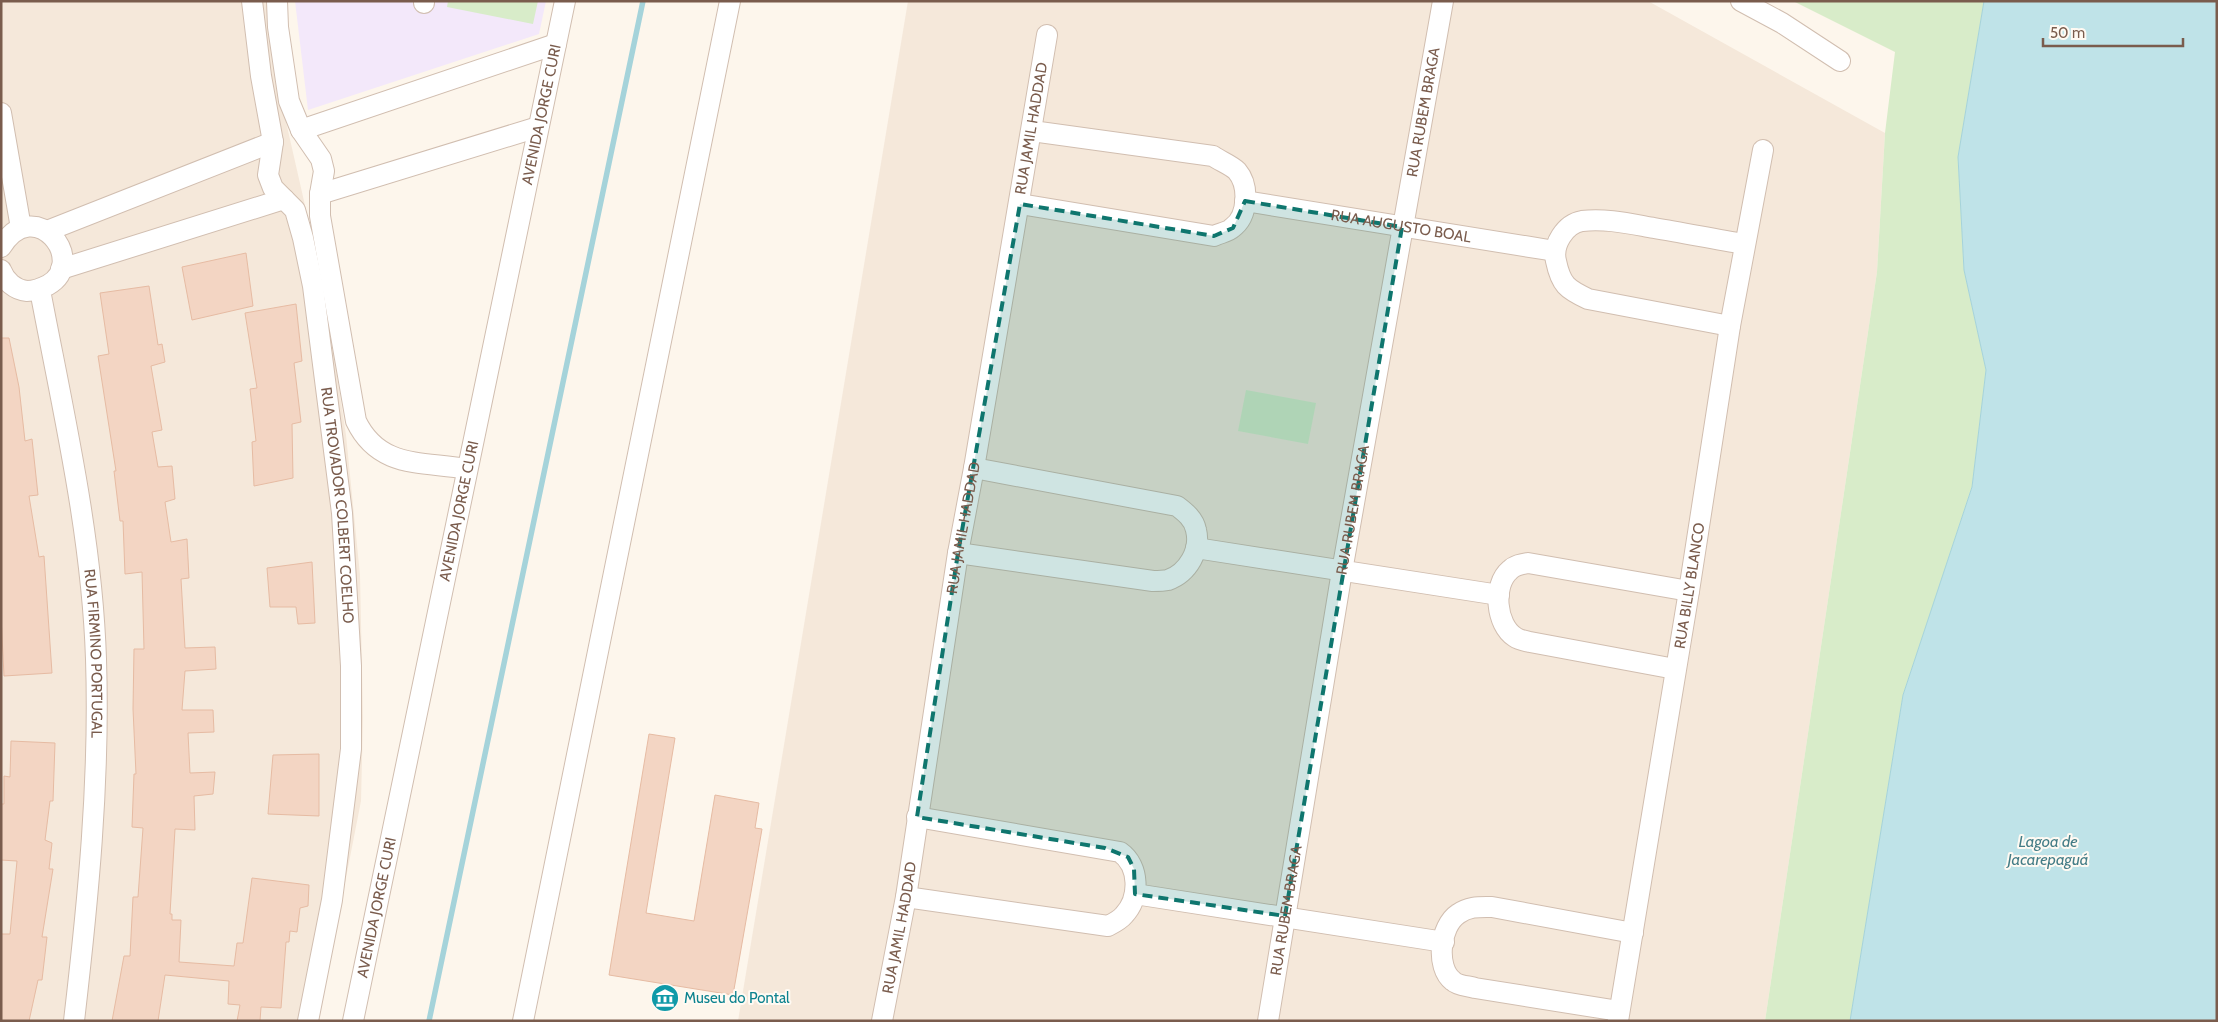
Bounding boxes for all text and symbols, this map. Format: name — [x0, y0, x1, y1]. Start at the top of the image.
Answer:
scale bar — [2043, 15, 2183, 47]
text: 50 m — [2050, 24, 2085, 42]
street label: AVENIDA JORGE CURI — [518, 43, 565, 186]
street label: RUA RUBEM BRAGA — [1403, 45, 1444, 179]
street label: RUA JAMIL HADDAD — [1011, 61, 1051, 196]
street label: RUA AUGUSTO BOAL — [1330, 206, 1473, 246]
street label: RUA TROVADOR COLBERT COELHO — [317, 386, 357, 624]
street label: AVENIDA JORGE CURI — [436, 439, 482, 583]
street label: RUA RUBEM BRAGA — [1332, 443, 1373, 576]
street label: RUA JAMIL HADDAD — [943, 460, 984, 595]
street label: RUA BILLY BLANCO — [1671, 522, 1708, 650]
street label: RUA FIRMINO PORTUGAL — [80, 568, 106, 739]
water label: Lagoa de Jacarepaguá — [2006, 832, 2088, 869]
street label: AVENIDA JORGE CURI — [353, 836, 400, 979]
street label: RUA RUBEM BRAGA — [1267, 843, 1306, 977]
street label: RUA JAMIL HADDAD — [878, 860, 920, 995]
museum icon: Museu do Pontal — [650, 983, 680, 1013]
place label: Museu do Pontal — [684, 989, 790, 1007]

